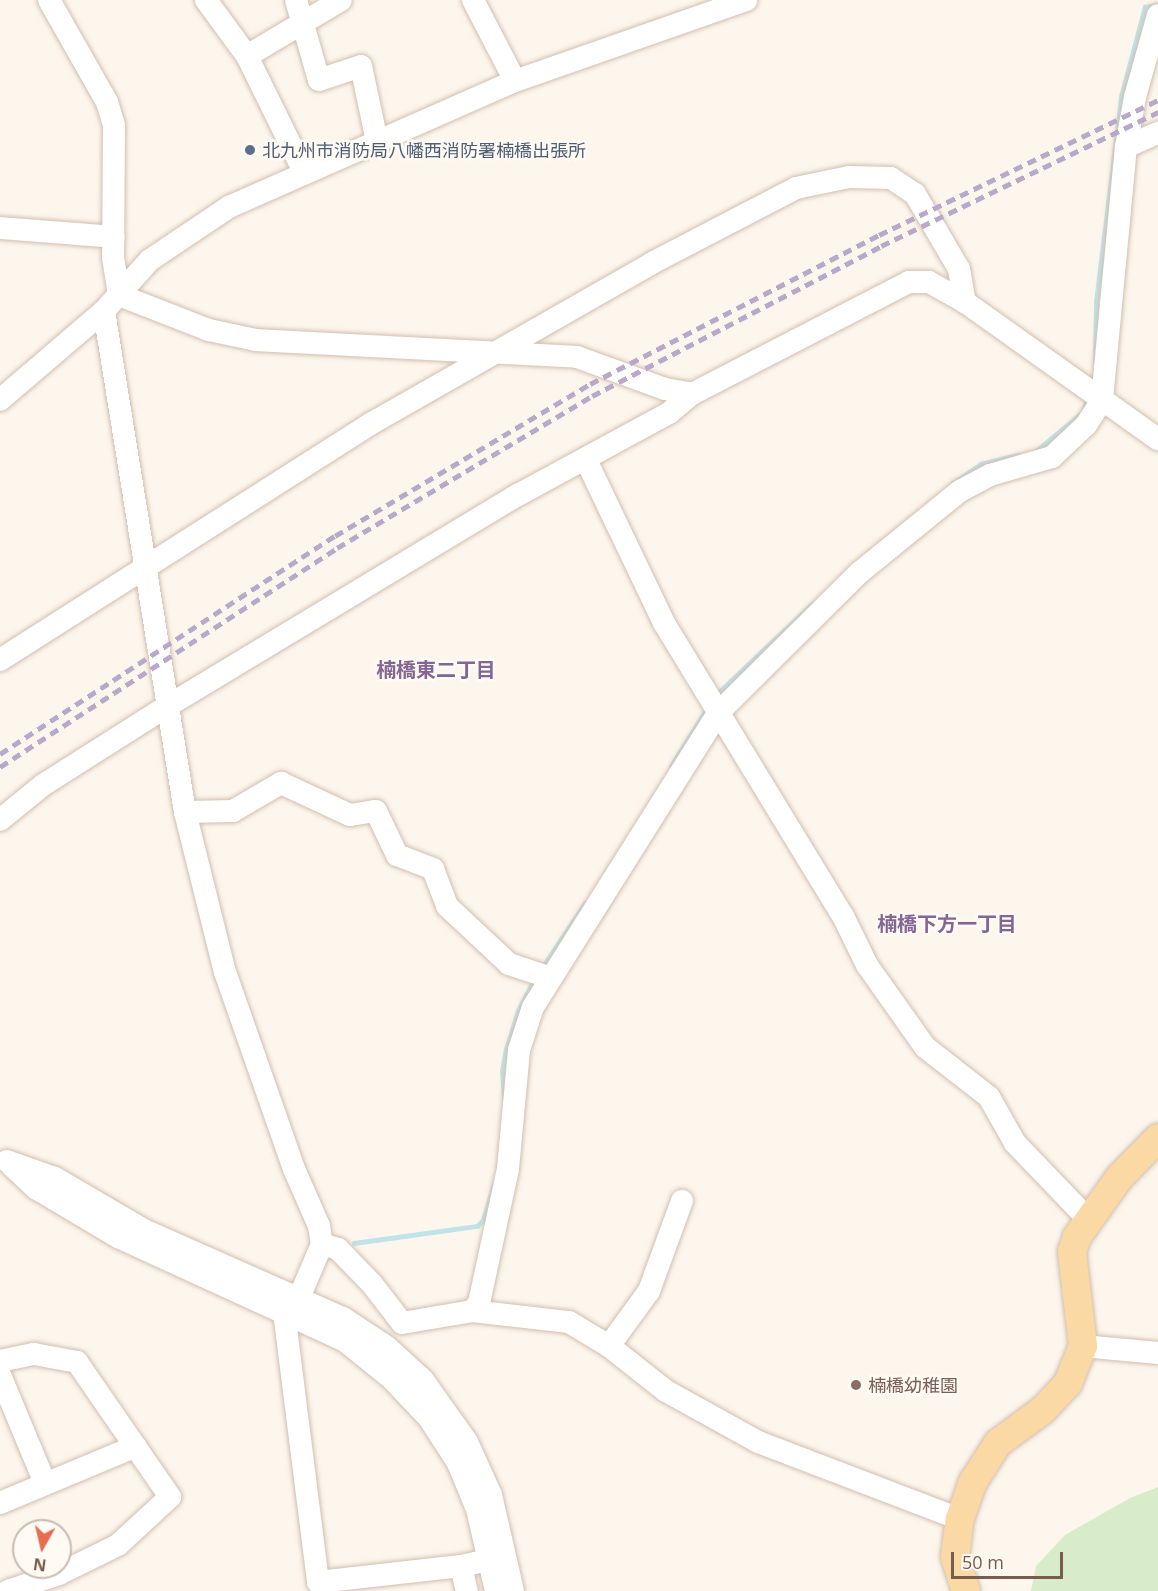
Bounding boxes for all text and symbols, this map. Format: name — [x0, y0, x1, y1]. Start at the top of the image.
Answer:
place label: 北九州市消防局八幡西消防署楠橋出張所 — [262, 139, 586, 161]
marker: 北九州市消防局八幡西消防署楠橋出張所 — [243, 143, 257, 157]
district label: 楠橋東二丁目 — [376, 657, 496, 681]
district label: 楠橋下方一丁目 — [877, 911, 1017, 935]
place label: 楠橋幼稚園 — [868, 1374, 958, 1396]
marker: 楠橋幼稚園 — [849, 1378, 863, 1392]
north arrow — [12, 1519, 72, 1579]
scale bar — [954, 1540, 1066, 1578]
text: 50 m — [962, 1550, 1004, 1574]
text: N — [32, 1553, 48, 1577]

